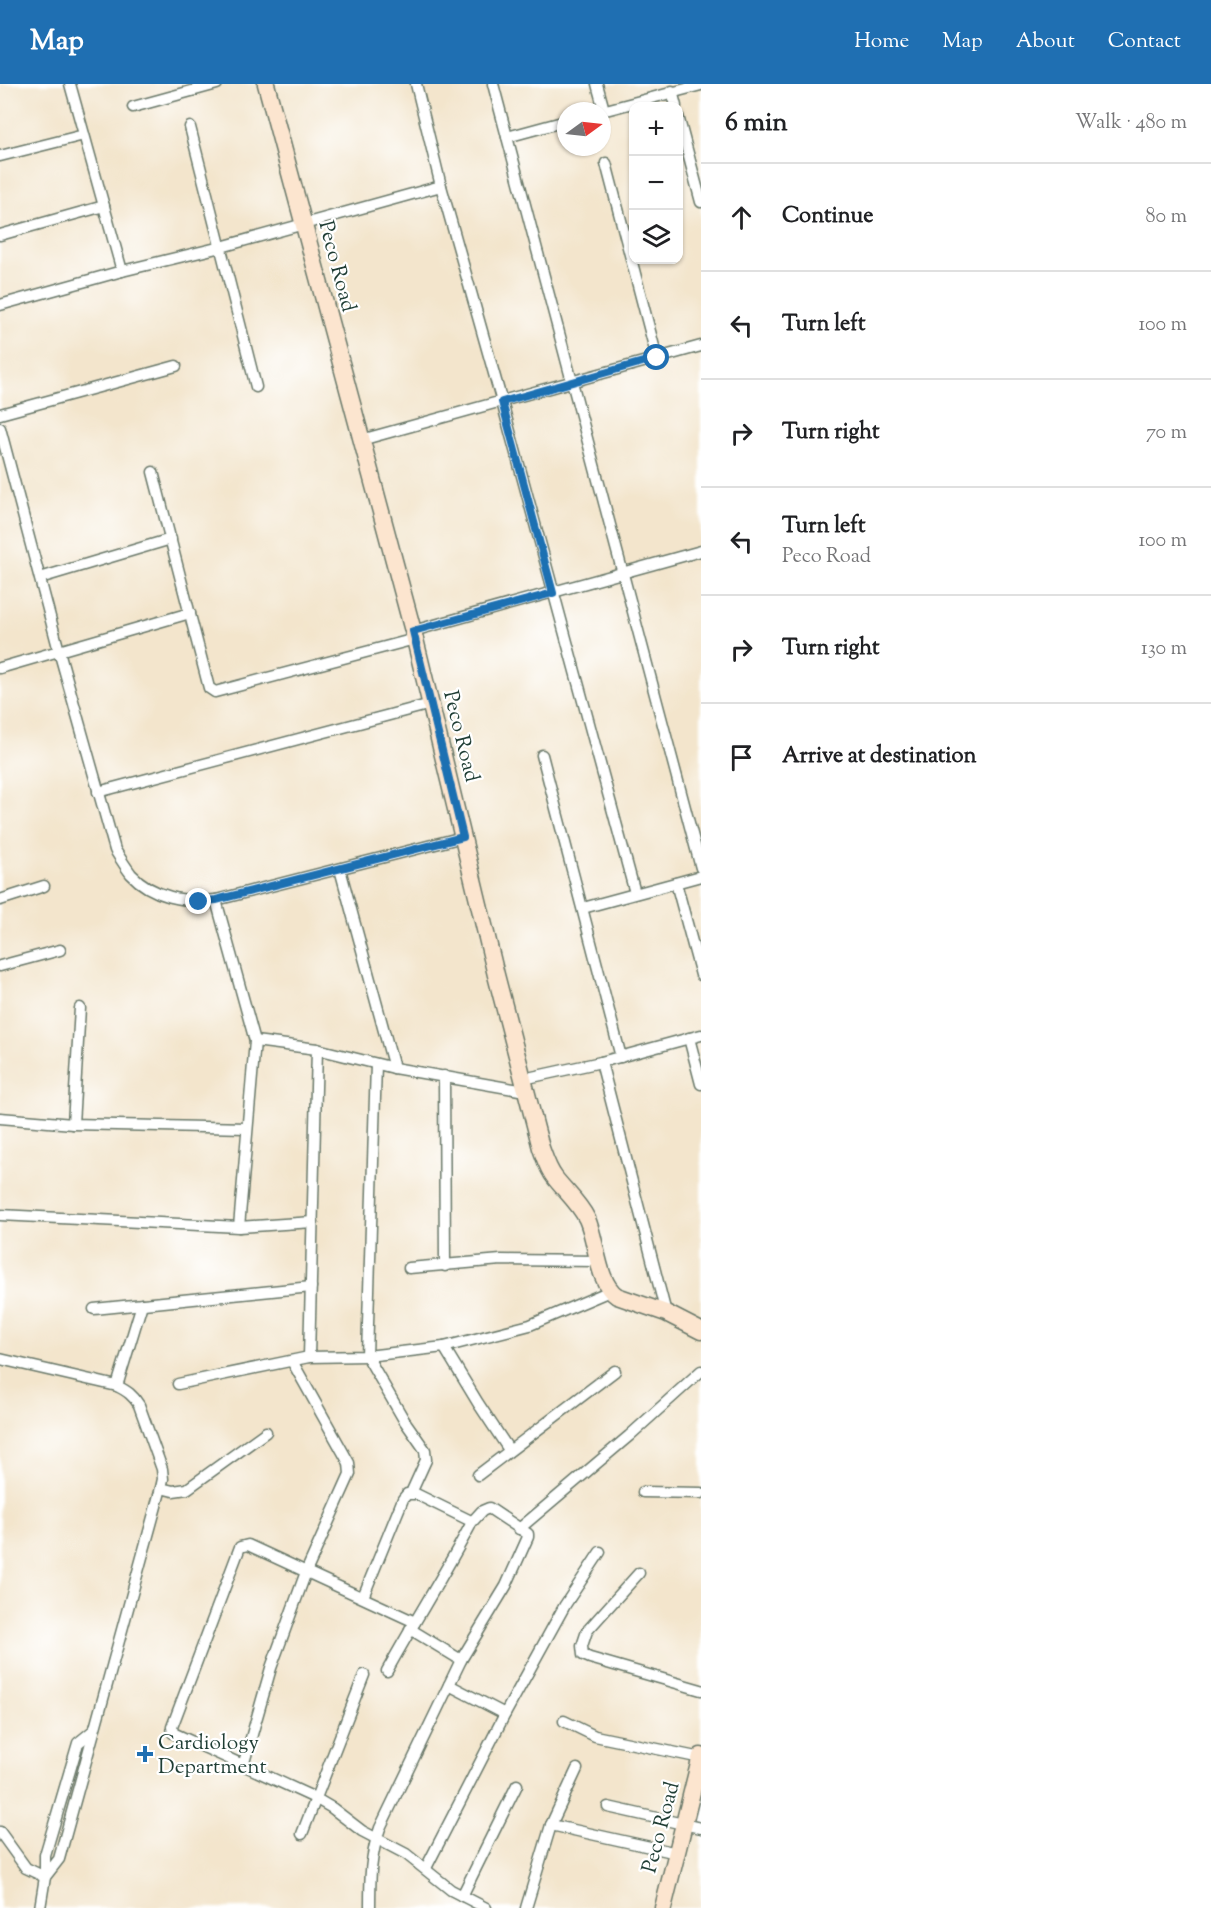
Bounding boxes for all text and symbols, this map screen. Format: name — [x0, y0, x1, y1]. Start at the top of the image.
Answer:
text: Map — [30, 22, 84, 62]
text: Home — [854, 27, 909, 57]
text: Map — [942, 27, 983, 57]
text: About — [1016, 27, 1075, 57]
text: Contact — [1108, 27, 1181, 57]
north arrow — [557, 102, 611, 156]
map controls — [629, 102, 683, 264]
button: + — [629, 102, 683, 156]
text: 6 min — [725, 105, 788, 142]
text: Walk · 480 m — [1075, 109, 1187, 138]
button: − — [629, 156, 683, 210]
icon: ahead — [725, 201, 758, 234]
text: Continue — [782, 201, 873, 233]
text: 80 m — [1146, 203, 1187, 232]
button: layers — [629, 210, 683, 264]
street label: Peco Road — [309, 218, 363, 316]
icon: left — [725, 309, 758, 342]
text: Turn left — [782, 309, 865, 341]
text: 100 m — [1138, 311, 1187, 340]
route start — [643, 344, 669, 370]
icon: right — [725, 417, 758, 450]
text: Turn right — [782, 417, 879, 449]
text: 70 m — [1146, 419, 1187, 448]
text: Turn left — [782, 511, 865, 543]
icon: left — [725, 525, 758, 558]
text: 100 m — [1138, 527, 1187, 556]
text: Peco Road — [782, 543, 871, 572]
icon: right — [725, 633, 758, 666]
text: Turn right — [782, 633, 879, 665]
text: 130 m — [1141, 635, 1187, 664]
street label: Peco Road — [434, 688, 486, 786]
icon: arrive — [725, 741, 758, 774]
text: Arrive at destination — [782, 741, 977, 773]
route end — [185, 888, 211, 914]
place label: Cardiology Department — [158, 1729, 267, 1783]
marker: Cardiology Department — [136, 1745, 154, 1763]
street label: Peco Road — [635, 1778, 689, 1877]

